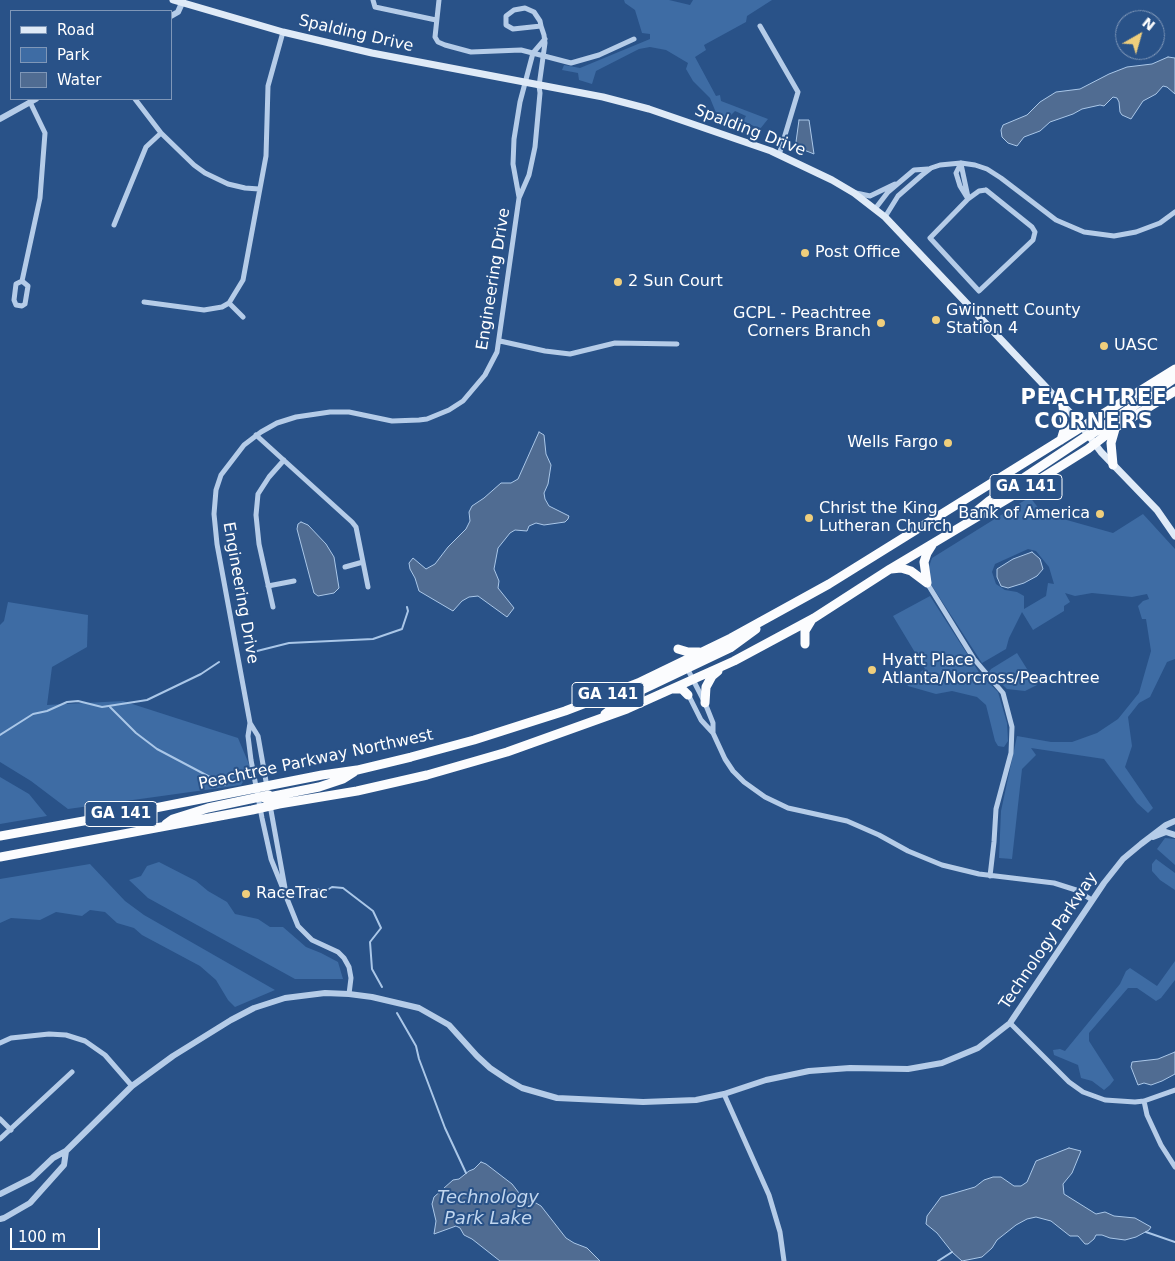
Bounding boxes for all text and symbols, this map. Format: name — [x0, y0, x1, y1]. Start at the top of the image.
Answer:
legend — [10, 10, 172, 100]
north arrow — [1115, 10, 1165, 60]
street label: Spalding Drive — [297, 11, 415, 57]
text: N — [1139, 14, 1158, 34]
text: Road — [57, 21, 95, 39]
text: Park — [57, 46, 89, 64]
text: Water — [57, 71, 101, 89]
street label: Spalding Drive — [692, 101, 808, 161]
street label: Engineering Drive — [473, 207, 515, 351]
place label: Post Office — [815, 243, 900, 263]
marker: Post Office — [799, 247, 811, 259]
place label: 2 Sun Court — [628, 272, 723, 292]
marker: 2 Sun Court — [612, 276, 624, 288]
place label: Gwinnett County Station 4 — [946, 301, 1081, 339]
place label: GCPL - Peachtree Corners Branch — [733, 304, 871, 342]
marker: Gwinnett County Station 4 — [930, 314, 942, 326]
marker: GCPL - Peachtree Corners Branch — [875, 317, 887, 329]
place label: UASC — [1114, 336, 1158, 356]
marker: UASC — [1098, 340, 1110, 352]
district label: PEACHTREE CORNERS — [1019, 386, 1169, 436]
place label: Wells Fargo — [847, 433, 938, 453]
marker: Wells Fargo — [942, 437, 954, 449]
road number: GA 141 — [990, 474, 1062, 500]
place label: Christ the King Lutheran Church — [819, 499, 952, 537]
place label: Bank of America — [958, 504, 1090, 524]
marker: Bank of America — [1094, 508, 1106, 520]
marker: Christ the King Lutheran Church — [803, 512, 815, 524]
street label: Engineering Drive — [218, 521, 262, 665]
place label: Hyatt Place Atlanta/Norcross/Peachtree — [882, 651, 1100, 689]
marker: Hyatt Place Atlanta/Norcross/Peachtree — [866, 664, 878, 676]
road number: GA 141 — [572, 682, 644, 708]
street label: Peachtree Parkway Northwest — [197, 726, 435, 794]
road number: GA 141 — [85, 802, 157, 826]
street label: Technology Parkway — [996, 869, 1102, 1013]
place label: RaceTrac — [256, 884, 328, 904]
marker: RaceTrac — [240, 888, 252, 900]
water label: Technology Park Lake — [437, 1187, 539, 1230]
scale bar — [12, 1218, 102, 1250]
text: 100 m — [18, 1228, 66, 1246]

